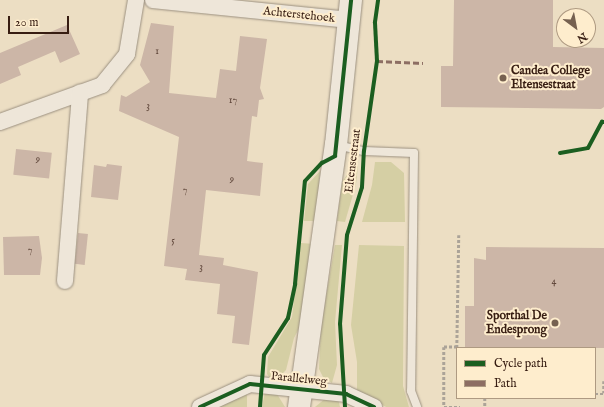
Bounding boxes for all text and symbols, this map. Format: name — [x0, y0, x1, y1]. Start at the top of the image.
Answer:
street label: Achterstehoek — [262, 4, 336, 26]
scale bar — [10, 8, 71, 34]
north arrow — [556, 8, 596, 48]
text: 20 m — [15, 15, 38, 30]
text: N — [574, 29, 590, 46]
house number: 1 — [155, 46, 159, 58]
place label: Candea College Eltensestraat — [511, 64, 590, 92]
marker: Candea College Eltensestraat — [498, 73, 508, 83]
house number: 17 — [229, 95, 237, 107]
house number: 3 — [146, 101, 150, 113]
street label: Eltensestraat — [342, 128, 364, 194]
house number: 9 — [36, 154, 40, 166]
house number: 9 — [230, 174, 234, 186]
house number: 7 — [183, 185, 187, 197]
house number: 5 — [171, 235, 175, 247]
house number: 7 — [28, 245, 32, 257]
house number: 3 — [199, 262, 203, 274]
house number: 4 — [552, 276, 556, 288]
place label: Sporthal De Endesprong — [486, 309, 547, 337]
marker: Sporthal De Endesprong — [550, 318, 560, 328]
legend — [456, 347, 596, 399]
text: Cycle path — [494, 356, 547, 371]
street label: Parallelweg — [270, 369, 328, 389]
text: Path — [494, 376, 517, 391]

